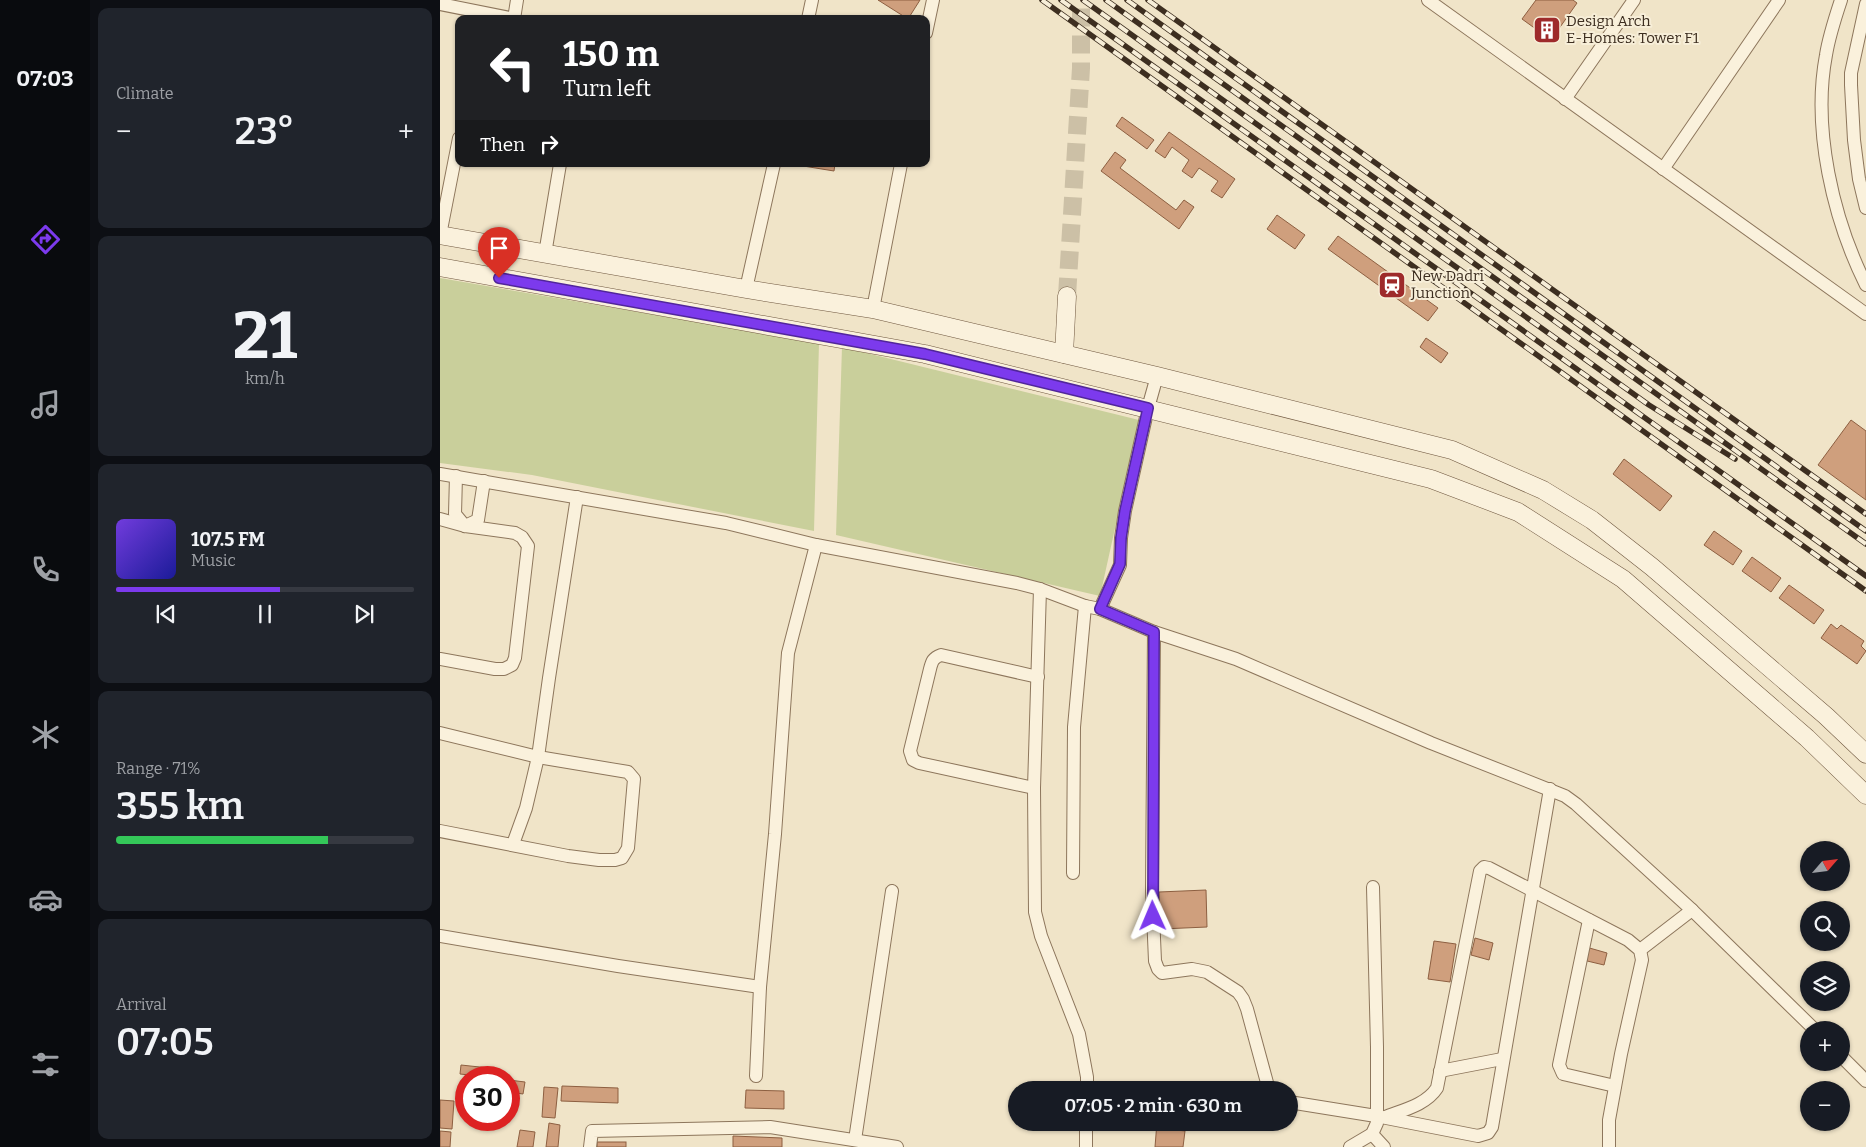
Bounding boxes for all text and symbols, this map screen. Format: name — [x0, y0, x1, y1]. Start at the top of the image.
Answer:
place label: Design Arch E-Homes: Tower F1 — [1566, 12, 1699, 47]
building icon: Design Arch E-Homes: Tower F1 — [1532, 15, 1562, 45]
text: 150 m — [563, 33, 659, 75]
icon: left — [480, 35, 545, 100]
text: 07:03 — [16, 65, 74, 92]
text: Turn left — [563, 75, 651, 102]
text: Climate — [116, 84, 174, 103]
text: 23° — [235, 108, 295, 154]
text: − — [116, 115, 131, 148]
text: + — [398, 115, 414, 148]
icon: right — [535, 130, 563, 158]
text: Then — [480, 133, 525, 156]
icon: directions — [28, 222, 63, 257]
pin — [478, 227, 520, 278]
icon: arrive — [485, 234, 513, 262]
place label: New Dadri Junction — [1410, 267, 1485, 302]
station icon: New Dadri Junction — [1377, 270, 1407, 300]
text: 21 — [233, 297, 297, 375]
text: km/h — [245, 369, 285, 388]
icon: music — [28, 387, 63, 422]
text: 107.5 FM — [191, 528, 265, 551]
text: Music — [191, 551, 236, 570]
icon: phone — [28, 552, 63, 587]
icon: previous — [152, 600, 180, 628]
icon: pause — [251, 600, 279, 628]
icon: next — [350, 600, 378, 628]
icon: climate — [28, 717, 63, 752]
text: Range · 71% — [116, 759, 201, 778]
text: 355 km — [116, 783, 244, 829]
north arrow — [1800, 841, 1850, 891]
map controls — [1800, 841, 1850, 1131]
icon: car — [28, 882, 63, 917]
position arrow — [1126, 889, 1178, 941]
button: search — [1800, 901, 1850, 951]
button: layers — [1800, 961, 1850, 1011]
text: Arrival — [116, 995, 167, 1014]
text: 07:05 — [116, 1019, 214, 1065]
button: + — [1800, 1021, 1850, 1071]
icon: filters — [28, 1047, 63, 1082]
speed limit sign: 30 — [455, 1066, 520, 1131]
button: − — [1800, 1081, 1850, 1131]
text: 07:05 · 2 min · 630 m — [1064, 1094, 1242, 1117]

